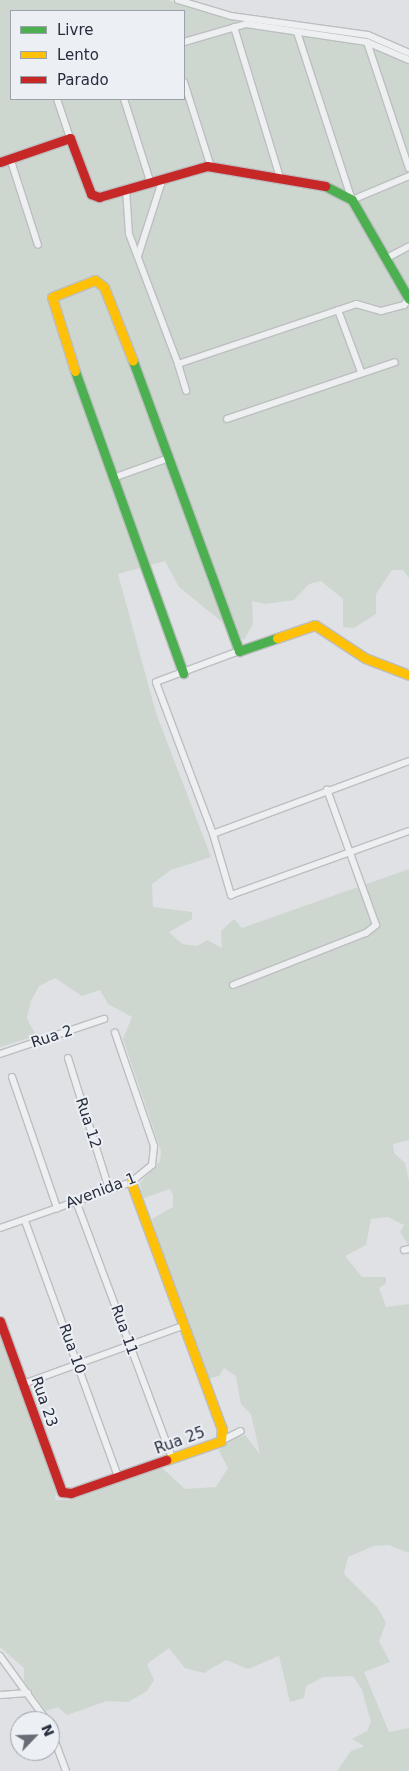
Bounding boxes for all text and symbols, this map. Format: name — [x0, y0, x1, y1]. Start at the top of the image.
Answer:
legend — [10, 10, 185, 100]
text: Livre — [57, 21, 93, 39]
text: Lento — [57, 46, 99, 64]
text: Parado — [57, 71, 109, 89]
street label: Rua 2 — [29, 1022, 75, 1052]
street label: Rua 12 — [71, 1095, 105, 1151]
street label: Avenida 1 — [63, 1169, 139, 1213]
street label: Rua 11 — [107, 1302, 141, 1358]
street label: Rua 10 — [55, 1321, 89, 1377]
street label: Rua 23 — [27, 1374, 61, 1430]
street label: Rua 25 — [152, 1424, 208, 1458]
north arrow — [10, 1711, 60, 1761]
text: N — [38, 1722, 57, 1739]

